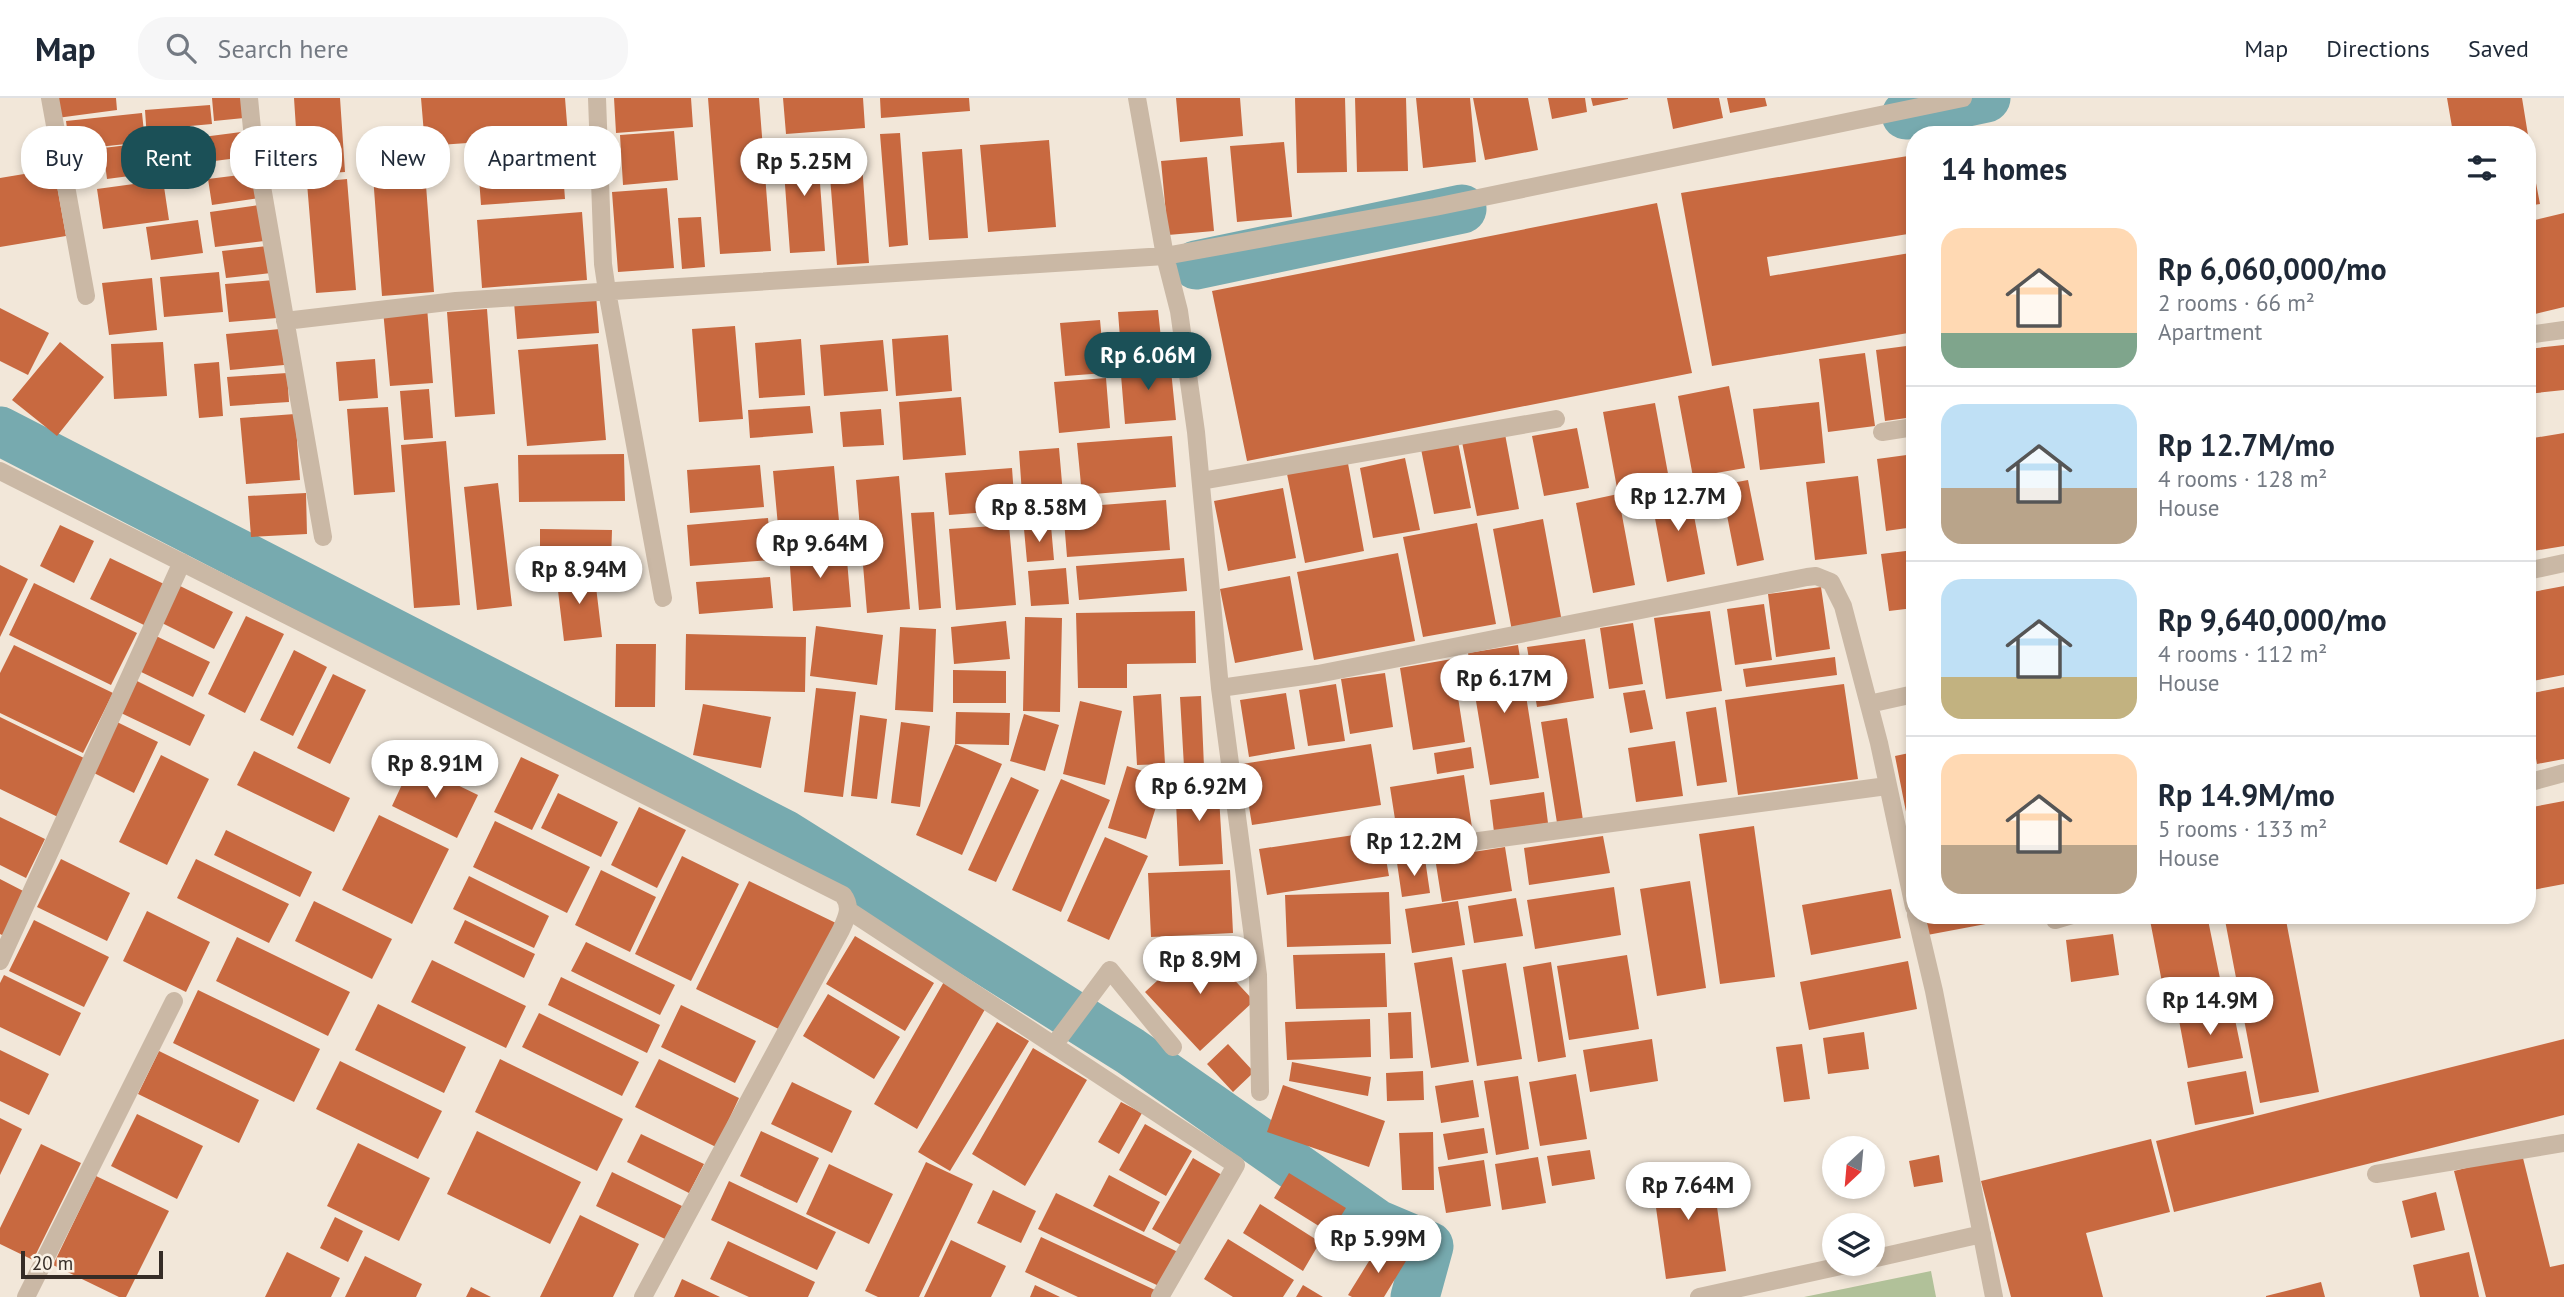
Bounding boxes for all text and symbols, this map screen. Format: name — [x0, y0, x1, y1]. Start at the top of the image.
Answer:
search box — [138, 17, 628, 80]
text: Map — [35, 27, 96, 70]
icon: search — [162, 29, 200, 67]
text: Search here — [218, 32, 349, 65]
text: Map — [2244, 33, 2288, 64]
text: Directions — [2326, 33, 2430, 64]
text: Saved — [2468, 33, 2529, 64]
chip: Buy — [21, 126, 107, 189]
chip: Rent — [121, 126, 216, 189]
chip: Filters — [230, 126, 342, 189]
chip: New — [356, 126, 450, 189]
chip: Apartment — [464, 126, 621, 189]
pin: Rp 5.25M — [732, 139, 876, 198]
text: Rp 5.25M — [756, 146, 852, 175]
text: 14 homes — [1941, 149, 2067, 188]
icon: filters — [2463, 149, 2501, 187]
text: Rp 6,060,000/mo — [2158, 249, 2387, 288]
icon: home — [1997, 256, 2081, 340]
text: 2 rooms · 66 m² — [2158, 288, 2315, 317]
text: Apartment — [2158, 317, 2262, 346]
pin: Rp 6.06M — [1076, 332, 1220, 392]
text: Rp 6.06M — [1100, 340, 1196, 369]
text: Rp 12.7M/mo — [2158, 425, 2335, 464]
icon: home — [1997, 432, 2081, 516]
text: 4 rooms · 128 m² — [2158, 464, 2327, 493]
pin: Rp 12.7M — [1606, 474, 1750, 533]
text: Rp 12.7M — [1630, 481, 1726, 510]
pin: Rp 8.58M — [967, 484, 1111, 544]
text: Rp 8.58M — [991, 492, 1087, 521]
text: House — [2158, 493, 2220, 522]
pin: Rp 9.64M — [748, 520, 892, 580]
text: Rp 9.64M — [772, 528, 868, 557]
pin: Rp 8.94M — [507, 546, 651, 606]
text: Rp 8.94M — [531, 554, 627, 583]
text: Rp 9,640,000/mo — [2158, 600, 2387, 639]
icon: home — [1997, 607, 2081, 691]
text: 4 rooms · 112 m² — [2158, 639, 2327, 668]
pin: Rp 6.17M — [1432, 656, 1576, 715]
text: Rp 6.17M — [1456, 663, 1552, 692]
text: House — [2158, 668, 2220, 697]
pin: Rp 8.91M — [363, 740, 507, 800]
text: Rp 8.91M — [387, 748, 483, 777]
pin: Rp 6.92M — [1127, 764, 1271, 823]
text: Rp 6.92M — [1151, 771, 1247, 800]
text: Rp 14.9M/mo — [2158, 775, 2335, 814]
icon: home — [1997, 782, 2081, 866]
text: 5 rooms · 133 m² — [2158, 814, 2327, 843]
pin: Rp 12.2M — [1342, 818, 1486, 878]
text: Rp 12.2M — [1366, 826, 1462, 855]
text: House — [2158, 843, 2220, 872]
pin: Rp 8.9M — [1135, 936, 1265, 996]
text: Rp 8.9M — [1159, 944, 1241, 973]
pin: Rp 14.9M — [2138, 978, 2282, 1037]
text: Rp 14.9M — [2162, 985, 2258, 1014]
north arrow — [1822, 1136, 1885, 1199]
map controls — [1822, 1136, 1885, 1276]
pin: Rp 7.64M — [1616, 1162, 1760, 1222]
text: Rp 7.64M — [1642, 1170, 1734, 1199]
button: layers — [1822, 1213, 1885, 1276]
pin: Rp 5.99M — [1306, 1216, 1450, 1275]
text: Rp 5.99M — [1330, 1223, 1426, 1252]
scale bar — [21, 1248, 163, 1280]
text: 20 m — [32, 1251, 73, 1275]

